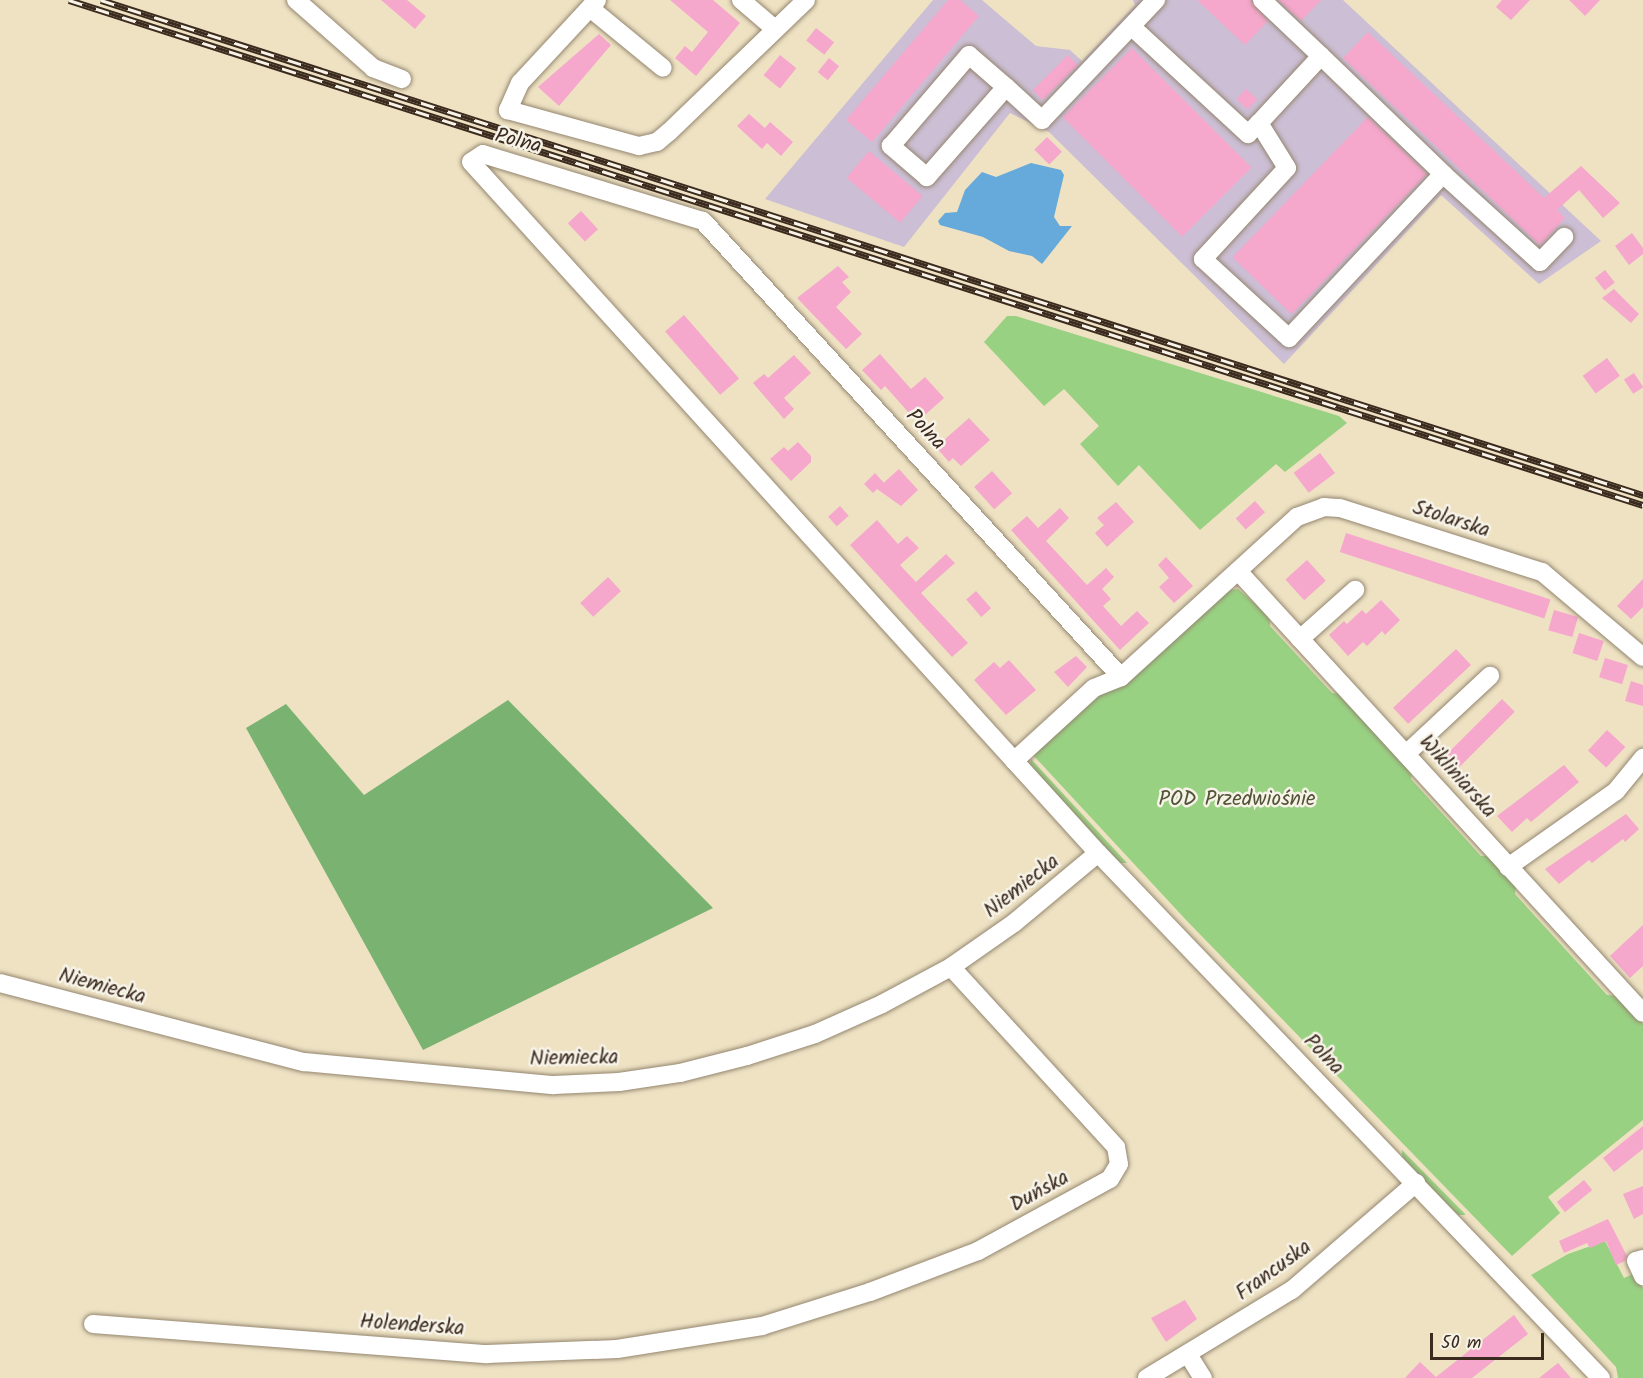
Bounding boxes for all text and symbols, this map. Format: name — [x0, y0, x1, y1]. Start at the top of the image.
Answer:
street label: Polna — [492, 124, 544, 160]
street label: Polna — [900, 404, 950, 456]
street label: Stolarska — [1409, 496, 1493, 544]
street label: Wikliniarska — [1413, 730, 1501, 824]
park label: POD Przedwiośnie — [1159, 787, 1315, 813]
street label: Niemiecka — [979, 850, 1065, 924]
street label: Niemiecka — [56, 963, 148, 1011]
street label: Polna — [1298, 1029, 1348, 1081]
street label: Niemiecka — [529, 1046, 619, 1072]
street label: Duńska — [1006, 1166, 1074, 1218]
street label: Francuska — [1231, 1235, 1317, 1307]
street label: Holenderska — [359, 1310, 465, 1342]
scale bar — [1433, 1321, 1547, 1359]
text: 50 m — [1441, 1329, 1481, 1358]

